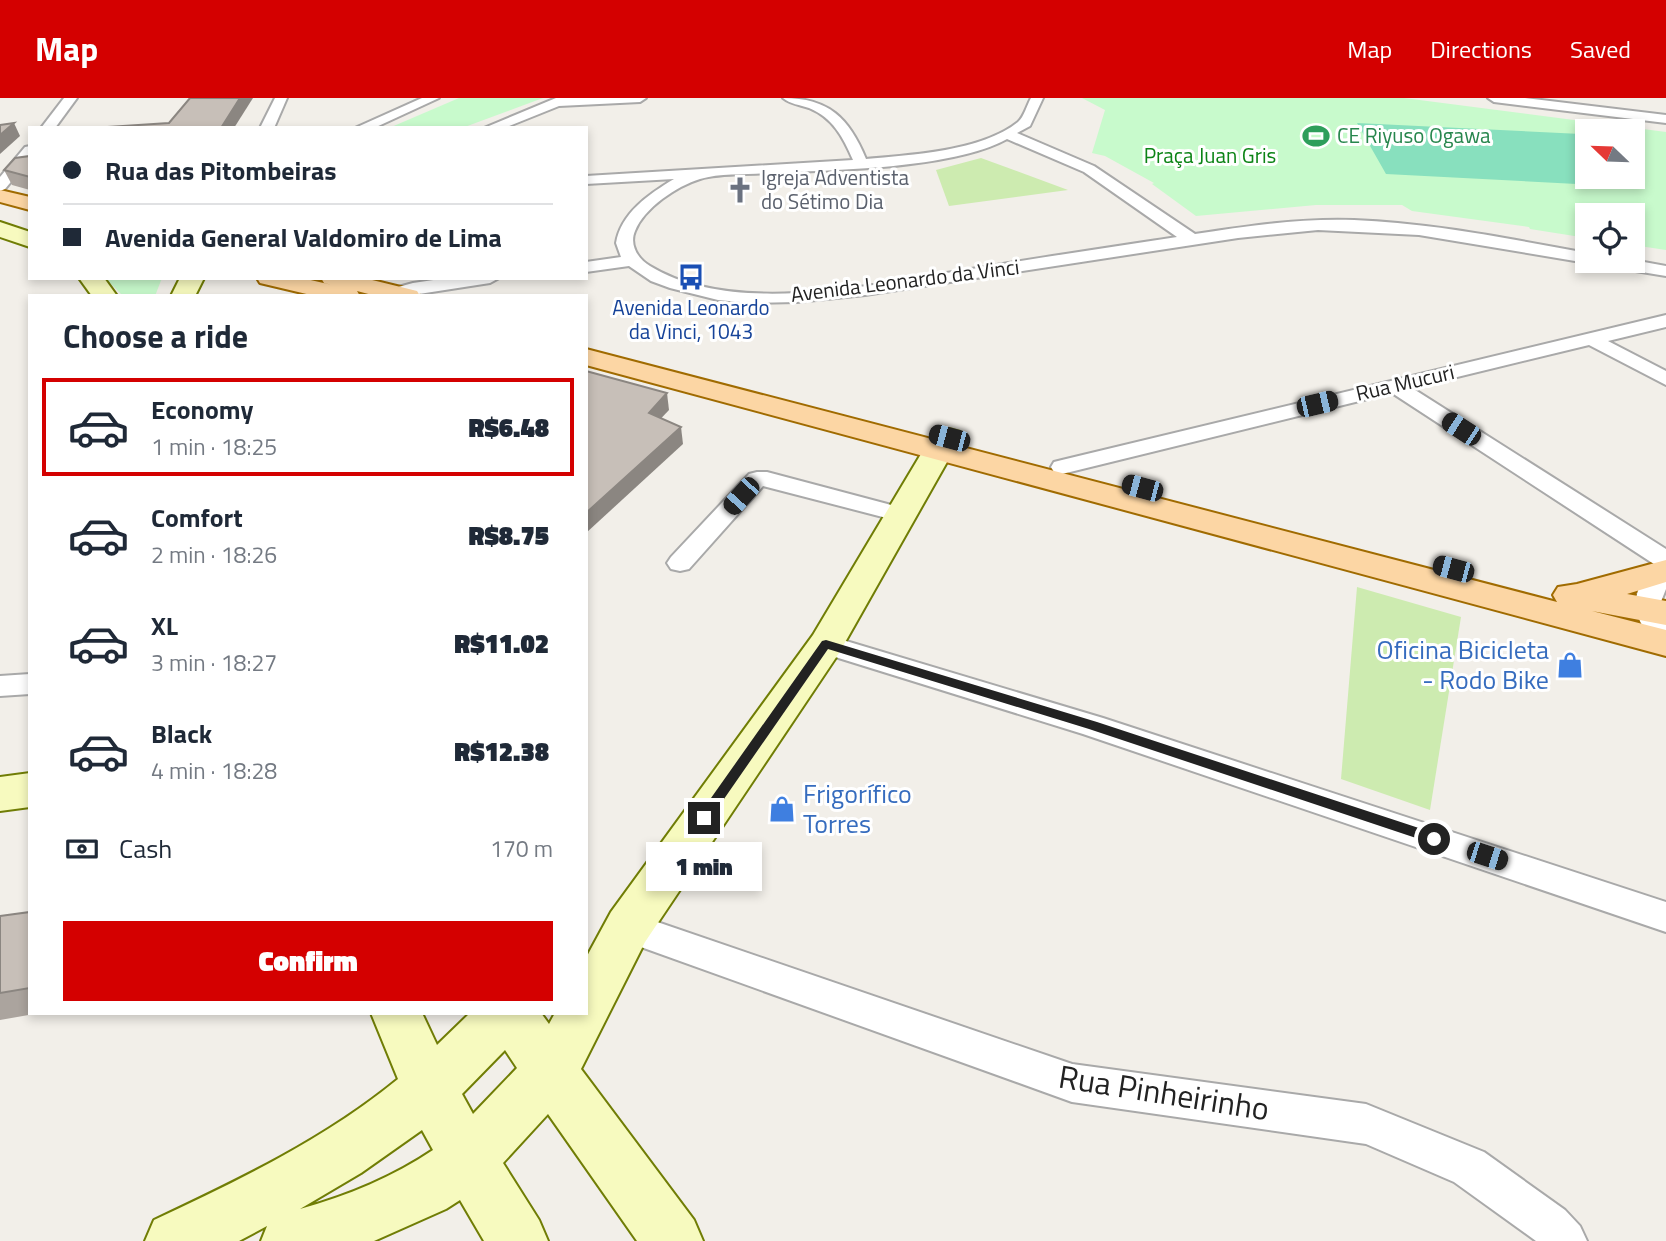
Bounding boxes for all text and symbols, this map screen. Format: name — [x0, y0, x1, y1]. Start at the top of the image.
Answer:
text: Map — [35, 24, 98, 74]
text: Map — [1347, 31, 1392, 67]
text: Directions — [1430, 31, 1532, 67]
text: Saved — [1570, 31, 1631, 67]
place label: CE Riyuso Ogawa — [1337, 119, 1491, 151]
north arrow — [1575, 119, 1645, 189]
map controls — [1575, 119, 1645, 273]
sports icon: CE Riyuso Ogawa — [1301, 121, 1331, 151]
park label: Praça Juan Gris — [1144, 139, 1276, 171]
text: Rua das Pitombeiras — [105, 151, 337, 190]
place label: Igreja Adventista do Sétimo Dia — [761, 161, 909, 217]
church icon: Igreja Adventista do Sétimo Dia — [725, 175, 755, 205]
button: locate — [1575, 203, 1645, 273]
text: Avenida General Valdomiro de Lima — [105, 218, 502, 257]
street label: Avenida Leonardo da Vinci — [789, 250, 1021, 310]
bus stop icon: Avenida Leonardo da Vinci, 1043 — [676, 262, 706, 292]
place label: Avenida Leonardo da Vinci, 1043 — [612, 291, 770, 347]
text: Choose a ride — [63, 312, 248, 360]
street label: Rua Mucuri — [1352, 355, 1457, 409]
car — [1295, 389, 1340, 419]
text: Economy — [151, 390, 253, 429]
icon: car — [67, 396, 130, 459]
text: R$6.48 — [468, 408, 549, 447]
car — [1438, 409, 1485, 449]
car — [926, 422, 973, 454]
text: 1 min · 18:25 — [151, 429, 277, 464]
car — [1119, 472, 1166, 504]
car — [720, 473, 763, 519]
text: Comfort — [151, 498, 243, 537]
icon: car — [67, 504, 130, 567]
text: R$8.75 — [468, 516, 549, 555]
text: 2 min · 18:26 — [151, 537, 277, 572]
car — [1430, 553, 1477, 585]
text: XL — [151, 606, 178, 645]
icon: car — [67, 612, 130, 675]
text: R$11.02 — [454, 624, 549, 663]
place label: Oficina Bicicleta - Rodo Bike — [1377, 630, 1549, 699]
text: 3 min · 18:27 — [151, 645, 277, 680]
shop icon: Oficina Bicicleta - Rodo Bike — [1555, 650, 1585, 680]
text: Black — [151, 714, 212, 753]
icon: car — [67, 720, 130, 783]
text: R$12.38 — [454, 732, 549, 771]
text: 4 min · 18:28 — [151, 753, 277, 788]
place label: Frigorífico Torres — [803, 774, 912, 843]
shop icon: Frigorífico Torres — [767, 794, 797, 824]
route end — [688, 802, 720, 834]
route start — [1418, 823, 1450, 855]
text: Cash — [119, 829, 172, 868]
icon: cash — [63, 830, 101, 868]
text: 170 m — [490, 831, 553, 866]
car — [1464, 840, 1511, 872]
callout: 1 min — [646, 842, 762, 892]
text: 1 min — [675, 849, 733, 884]
button: Confirm — [63, 921, 553, 1001]
street label: Rua Pinheirinho — [1055, 1052, 1273, 1132]

